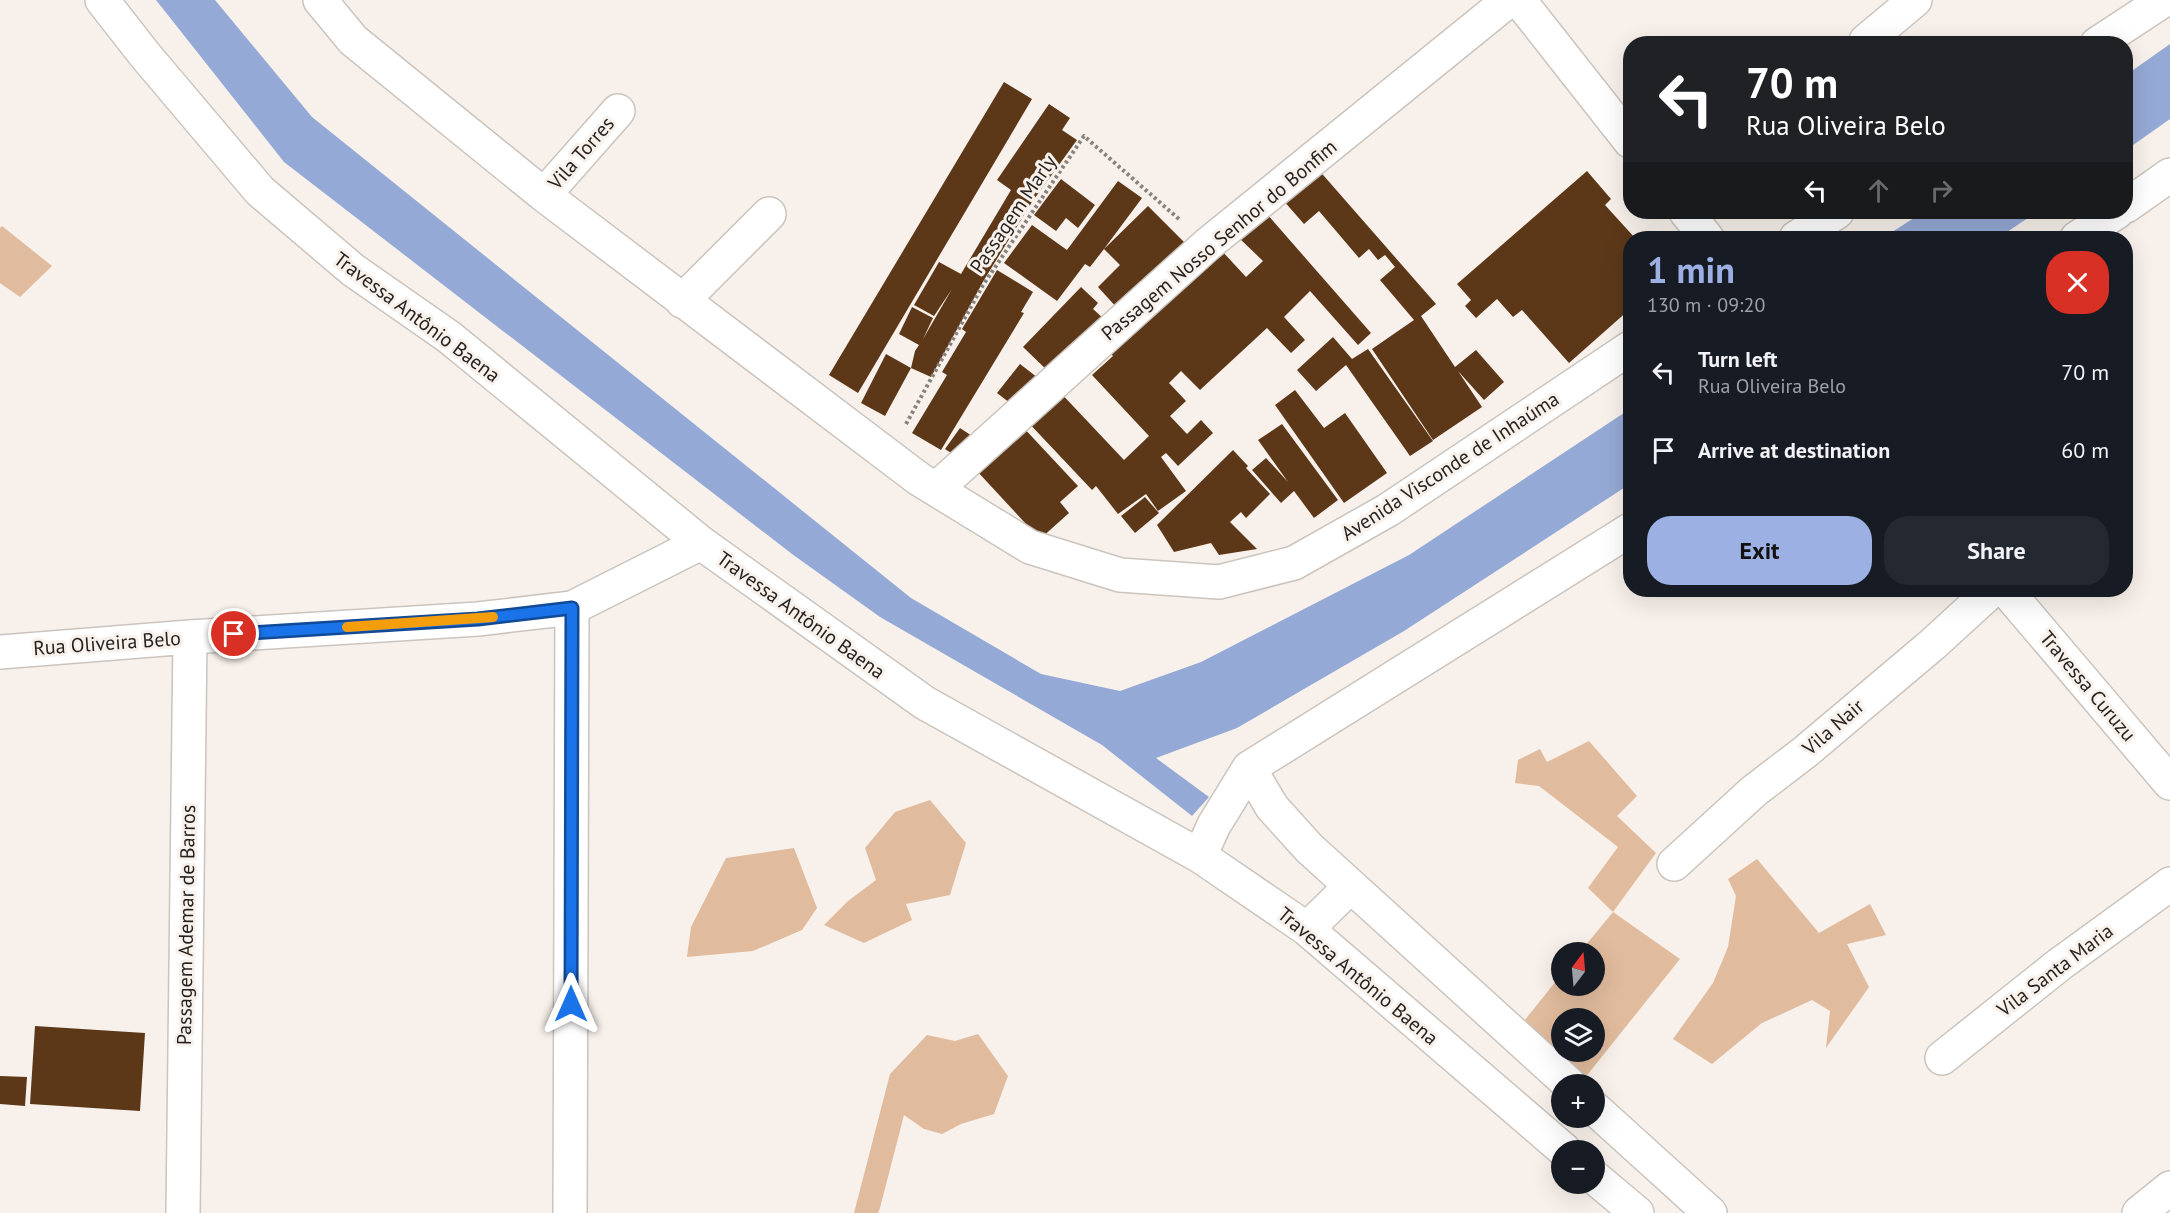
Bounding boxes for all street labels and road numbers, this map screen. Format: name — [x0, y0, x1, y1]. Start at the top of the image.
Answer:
street label: Vila Torres — [541, 111, 620, 196]
street label: Passagem Nosso Senhor do Bonfim — [1096, 134, 1342, 346]
street label: Passagem Marly — [964, 149, 1063, 278]
street label: Travessa Antônio Baena — [329, 246, 505, 388]
street label: Avenida Visconde de Inhaúma — [1336, 386, 1564, 546]
street label: Travessa Antônio Baena — [712, 545, 890, 685]
street label: Rua Oliveira Belo — [32, 625, 182, 661]
street label: Travessa Curuzu — [2034, 625, 2142, 747]
street label: Vila Nair — [1796, 693, 1869, 762]
street label: Passagem Ademar de Barros — [171, 805, 201, 1045]
street label: Travessa Antônio Baena — [1272, 901, 1444, 1051]
street label: Vila Santa Maria — [1991, 918, 2118, 1023]

